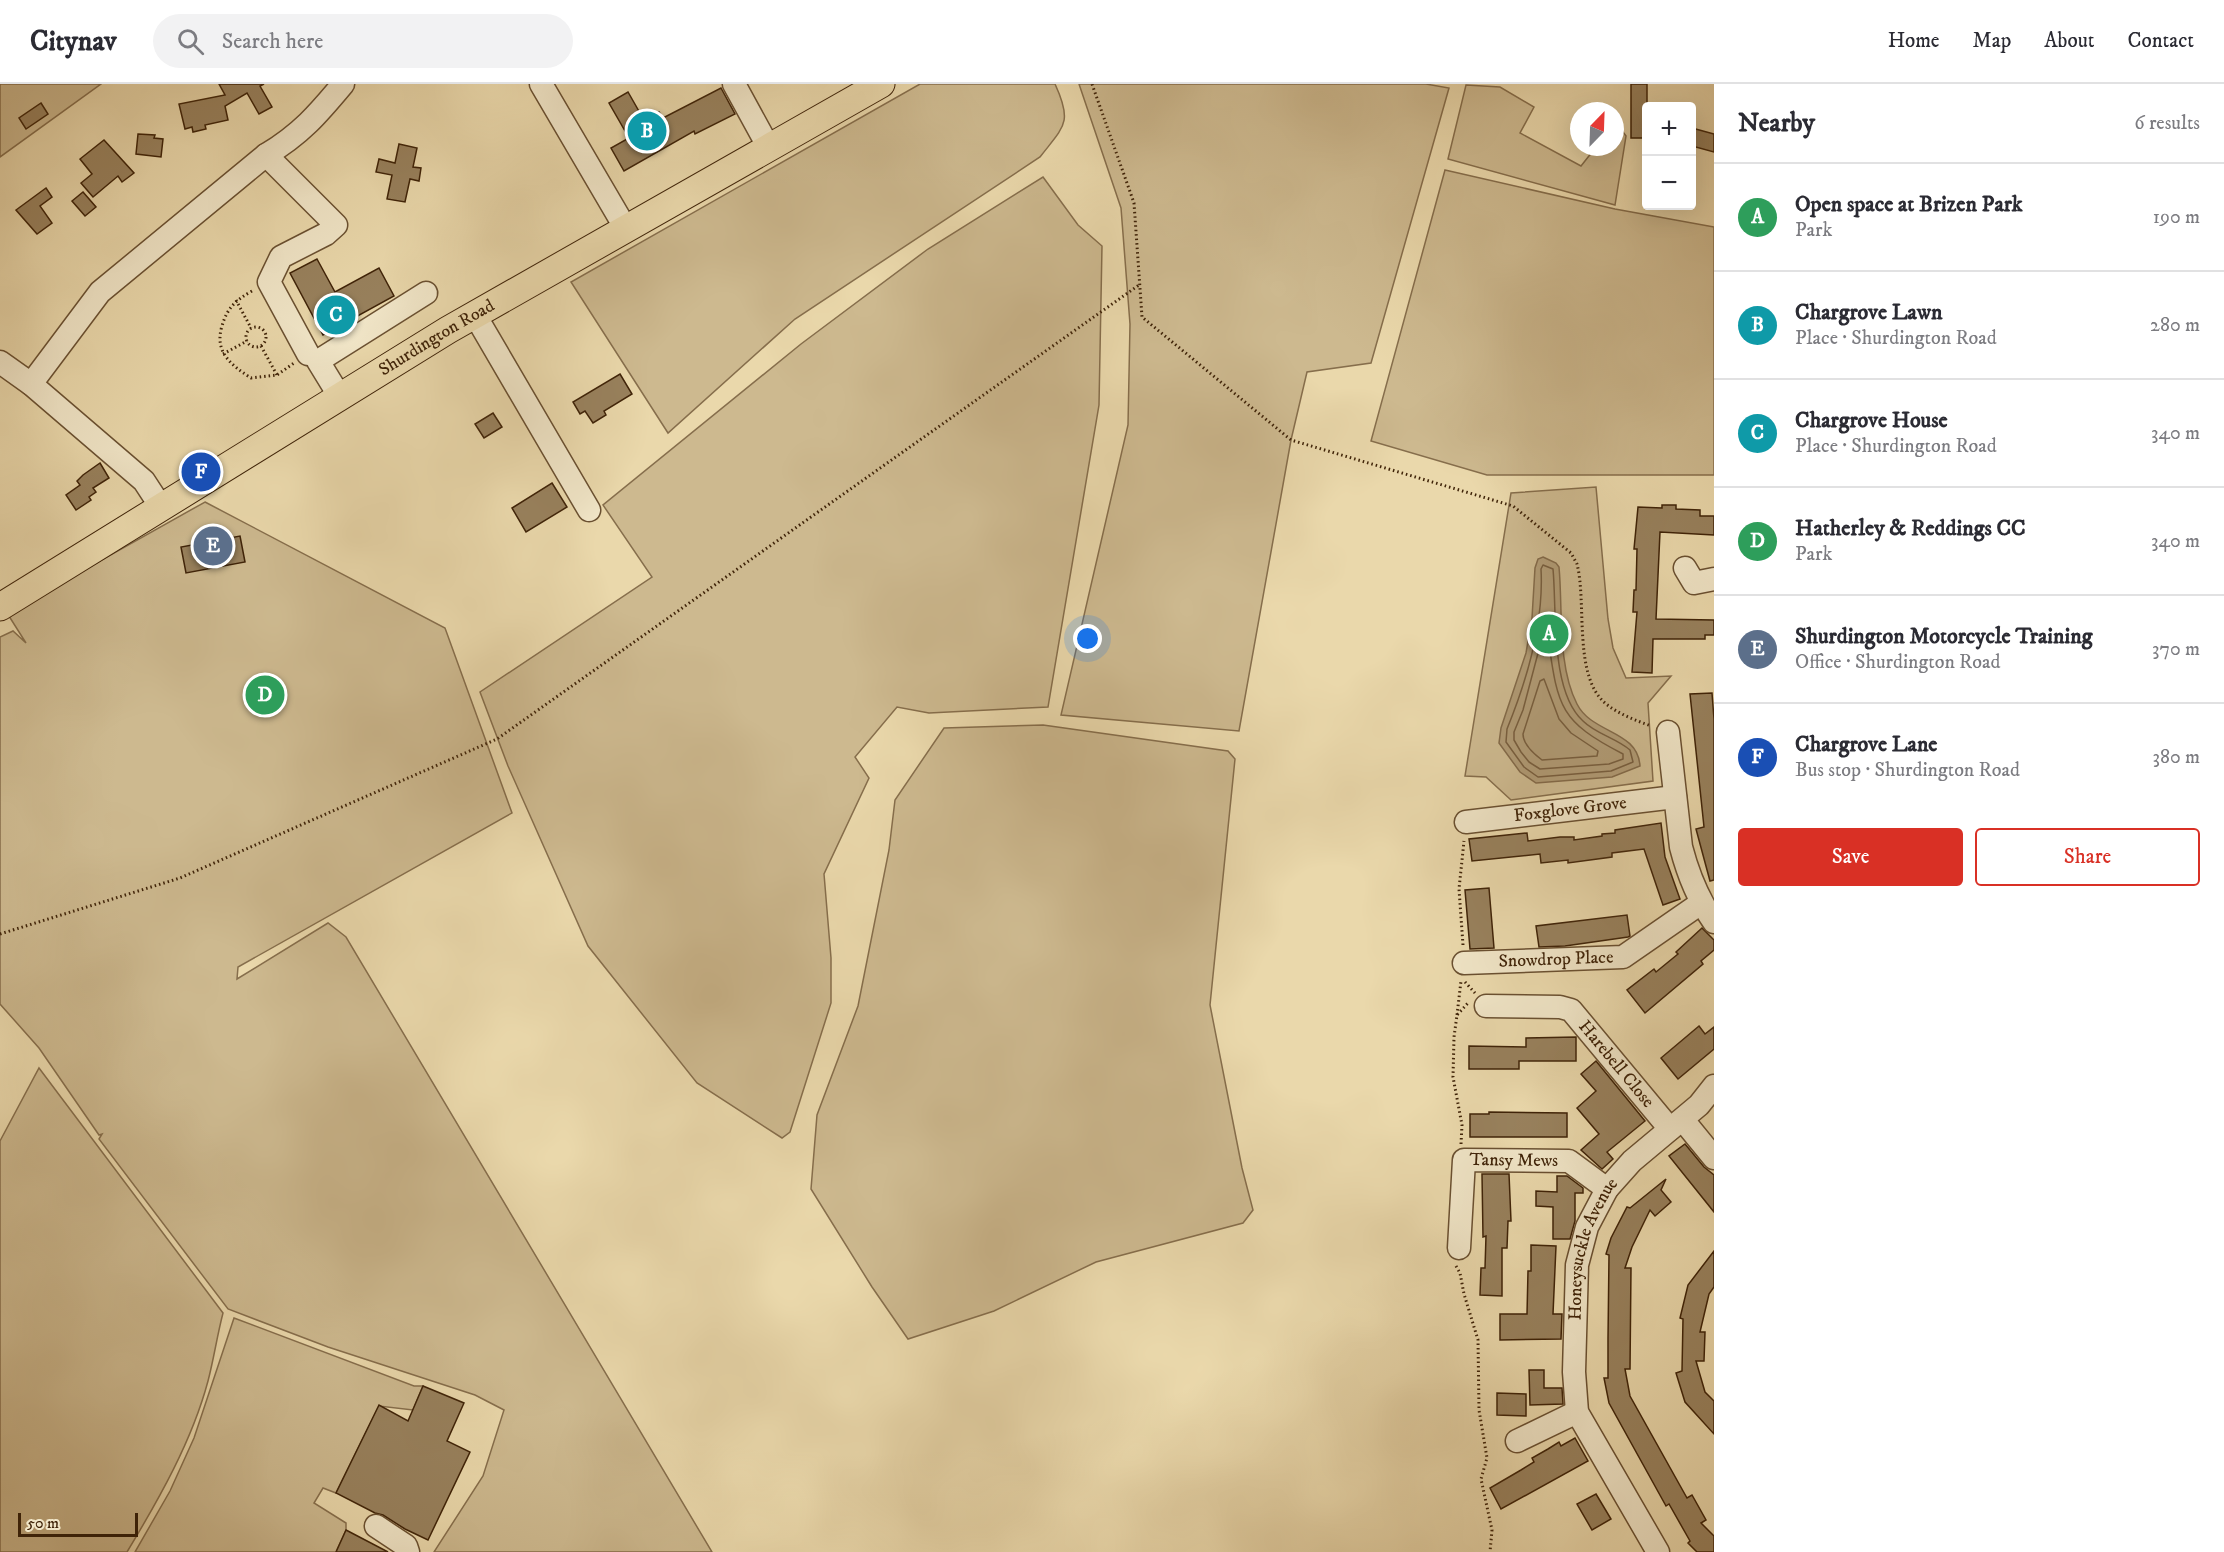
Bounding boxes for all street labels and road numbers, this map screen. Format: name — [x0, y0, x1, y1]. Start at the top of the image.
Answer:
street label: Shurdington Road — [375, 295, 498, 381]
street label: Foxglove Grove — [1513, 792, 1628, 827]
street label: Snowdrop Place — [1498, 946, 1614, 973]
street label: Harebell Close — [1573, 1016, 1659, 1112]
street label: Tansy Mews — [1469, 1149, 1558, 1172]
street label: Honeysuckle Avenue — [1564, 1173, 1623, 1321]

